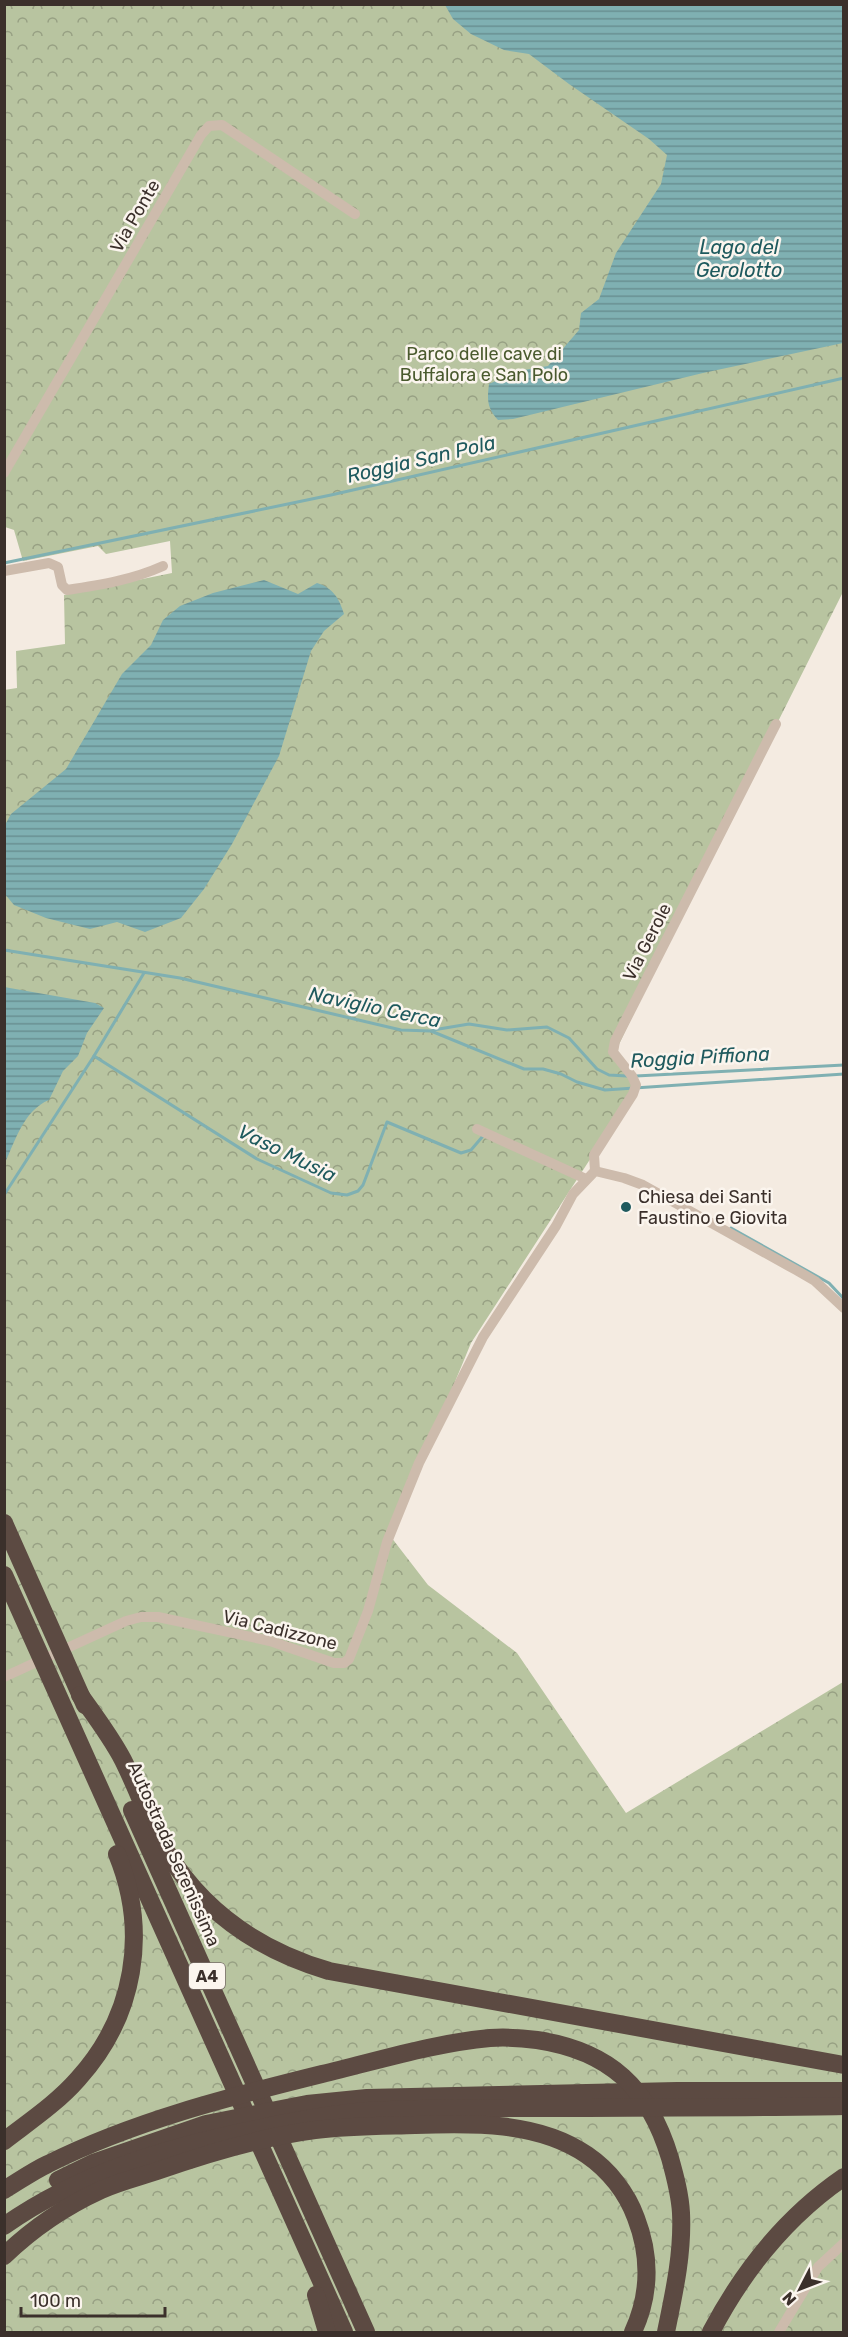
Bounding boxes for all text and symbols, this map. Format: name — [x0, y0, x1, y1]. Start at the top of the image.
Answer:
street label: Via Ponte — [105, 176, 165, 256]
water label: Lago del Gerolotto — [696, 235, 782, 282]
park label: Parco delle cave di Buffalora e San Polo — [400, 343, 568, 386]
water label: Roggia San Pola — [344, 430, 498, 488]
street label: Via Gerole — [618, 899, 676, 985]
water label: Naviglio Cerca — [307, 981, 443, 1033]
water label: Roggia Piffiona — [630, 1041, 771, 1073]
water label: Vaso Musia — [234, 1119, 340, 1187]
place label: Chiesa dei Santi Faustino e Giovita — [638, 1186, 787, 1229]
marker: Chiesa dei Santi Faustino e Giovita — [619, 1200, 633, 1214]
street label: Via Cadizzone — [221, 1605, 339, 1655]
street label: Autostrada Serenissima — [123, 1758, 225, 1950]
road number: A4 — [189, 1963, 225, 1989]
north arrow — [770, 2259, 830, 2319]
scale bar — [21, 2280, 165, 2318]
text: N — [778, 2288, 800, 2309]
text: 100 m — [30, 2290, 81, 2312]

